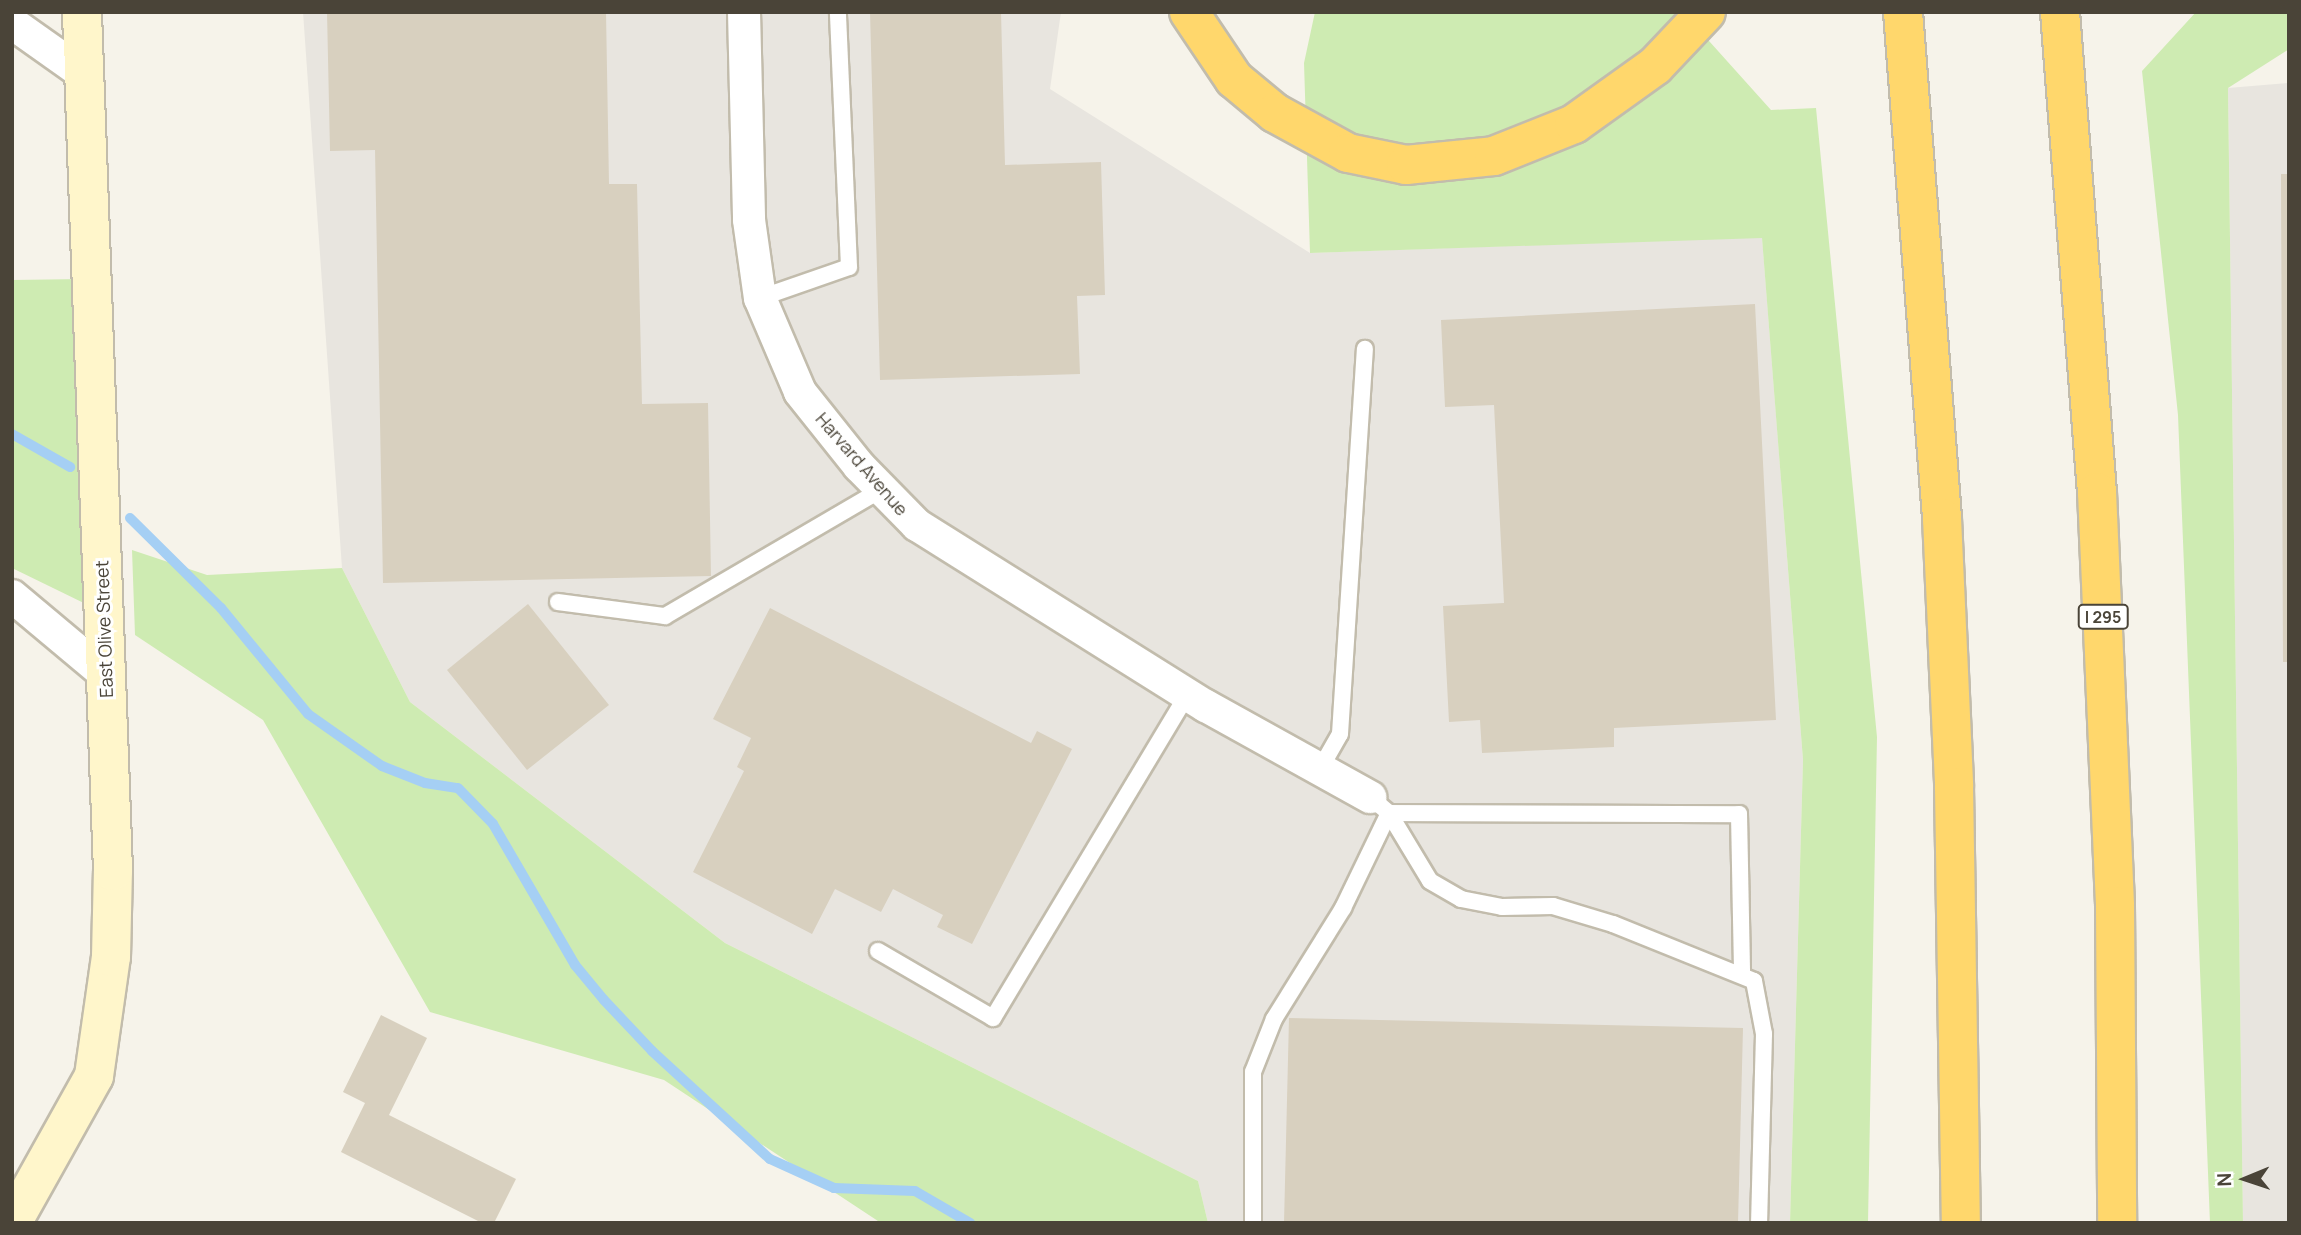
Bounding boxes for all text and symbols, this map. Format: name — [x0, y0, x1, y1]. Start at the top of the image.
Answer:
street label: Harvard Avenue — [811, 408, 913, 520]
street label: East Olive Street — [91, 560, 117, 698]
road number: I 295 — [2077, 604, 2129, 630]
north arrow — [2210, 1144, 2280, 1214]
text: N — [2211, 1172, 2237, 1187]

